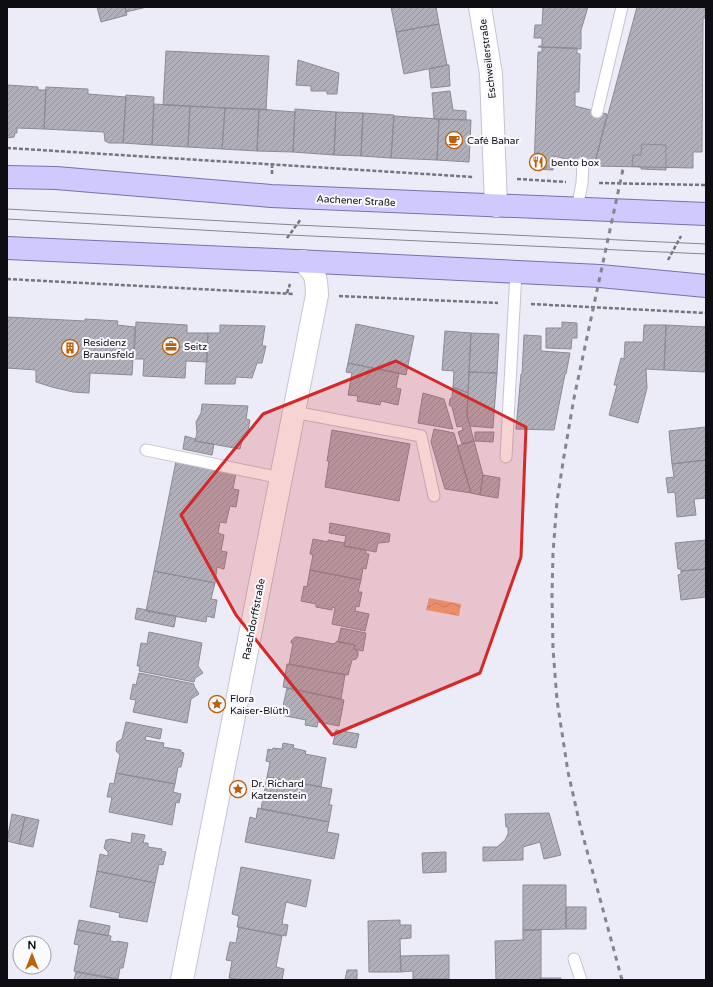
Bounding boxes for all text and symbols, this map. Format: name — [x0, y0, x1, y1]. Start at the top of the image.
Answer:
street label: Eschweilerstraße — [477, 18, 499, 99]
cafe icon: Café Bahar — [444, 130, 464, 150]
place label: Café Bahar — [467, 135, 519, 147]
restaurant icon: bento box — [528, 152, 548, 172]
place label: bento box — [551, 157, 599, 169]
street label: Aachener Straße — [316, 193, 396, 209]
office icon: Seitz — [161, 336, 181, 356]
place label: Residenz Braunsfeld — [83, 337, 134, 361]
building icon: Residenz Braunsfeld — [60, 338, 80, 358]
place label: Seitz — [184, 341, 207, 353]
street label: Raschdorffstraße — [240, 577, 268, 661]
place label: Flora Kaiser-Blüth — [230, 693, 289, 717]
place icon: Flora Kaiser-Blüth — [207, 694, 227, 714]
place label: Dr. Richard Katzenstein — [251, 778, 307, 802]
place icon: Dr. Richard Katzenstein — [228, 779, 248, 799]
north arrow — [12, 935, 52, 975]
text: N — [28, 939, 36, 952]

